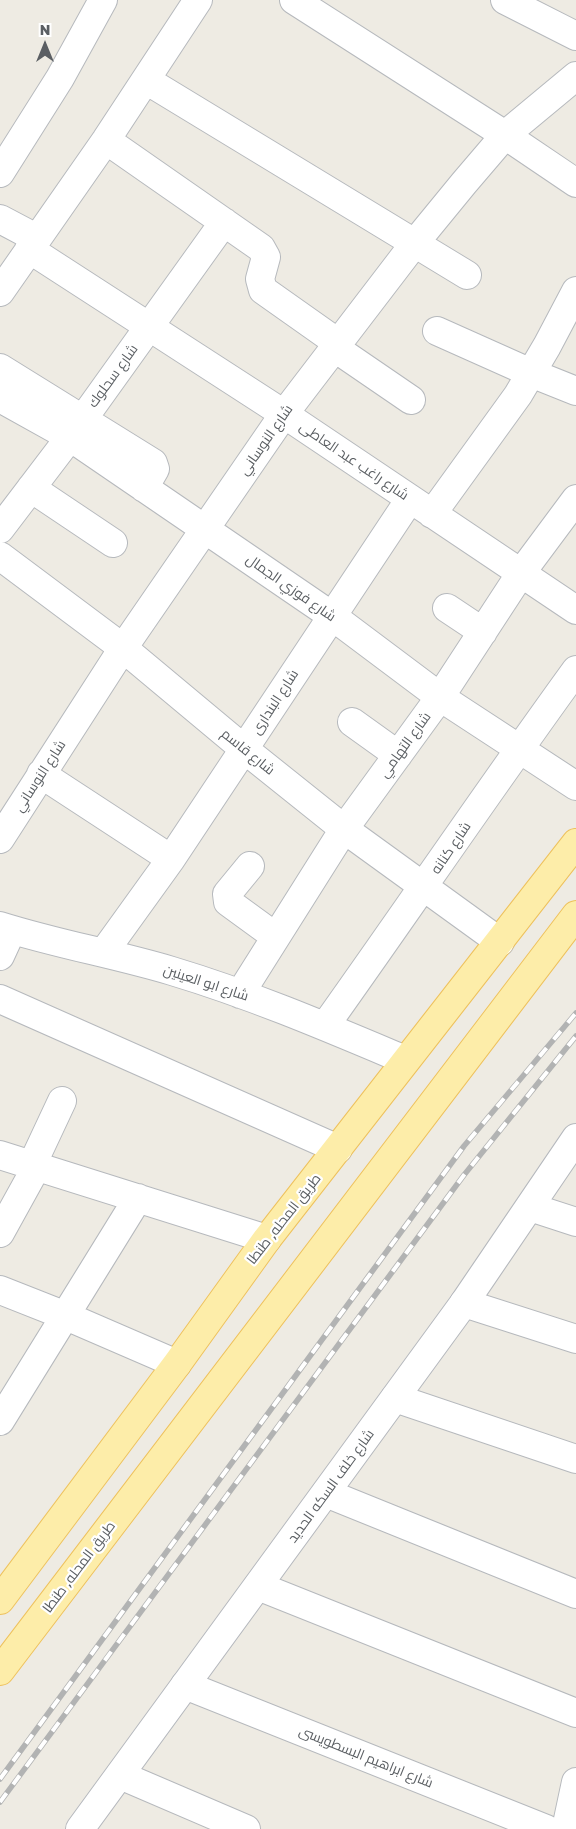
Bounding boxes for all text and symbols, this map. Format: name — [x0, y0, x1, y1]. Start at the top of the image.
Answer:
north arrow — [20, 20, 70, 70]
text: N — [40, 21, 50, 38]
street label: شارع سحلوك — [84, 341, 142, 411]
street label: شارع النوساني — [236, 401, 296, 479]
street label: شارع راغب عبد العاطى — [296, 418, 412, 504]
street label: شارع فوزي الجمال — [243, 551, 339, 625]
street label: شارع البندارى — [248, 666, 302, 738]
street label: شارع التهامي — [376, 709, 434, 781]
street label: شارع قاسم — [218, 725, 278, 779]
street label: شارع النوساني — [11, 737, 69, 815]
street label: شارع كنانه — [427, 819, 475, 877]
street label: شارع ابو العينين — [161, 961, 251, 1005]
street label: طريق المحله, طنطا — [243, 1170, 325, 1268]
street label: شارع خلف السكه الحديد — [284, 1426, 378, 1546]
street label: طريق المحله, طنطا — [39, 1518, 119, 1616]
street label: شارع ابراهيم البسطويسى — [296, 1722, 436, 1792]

